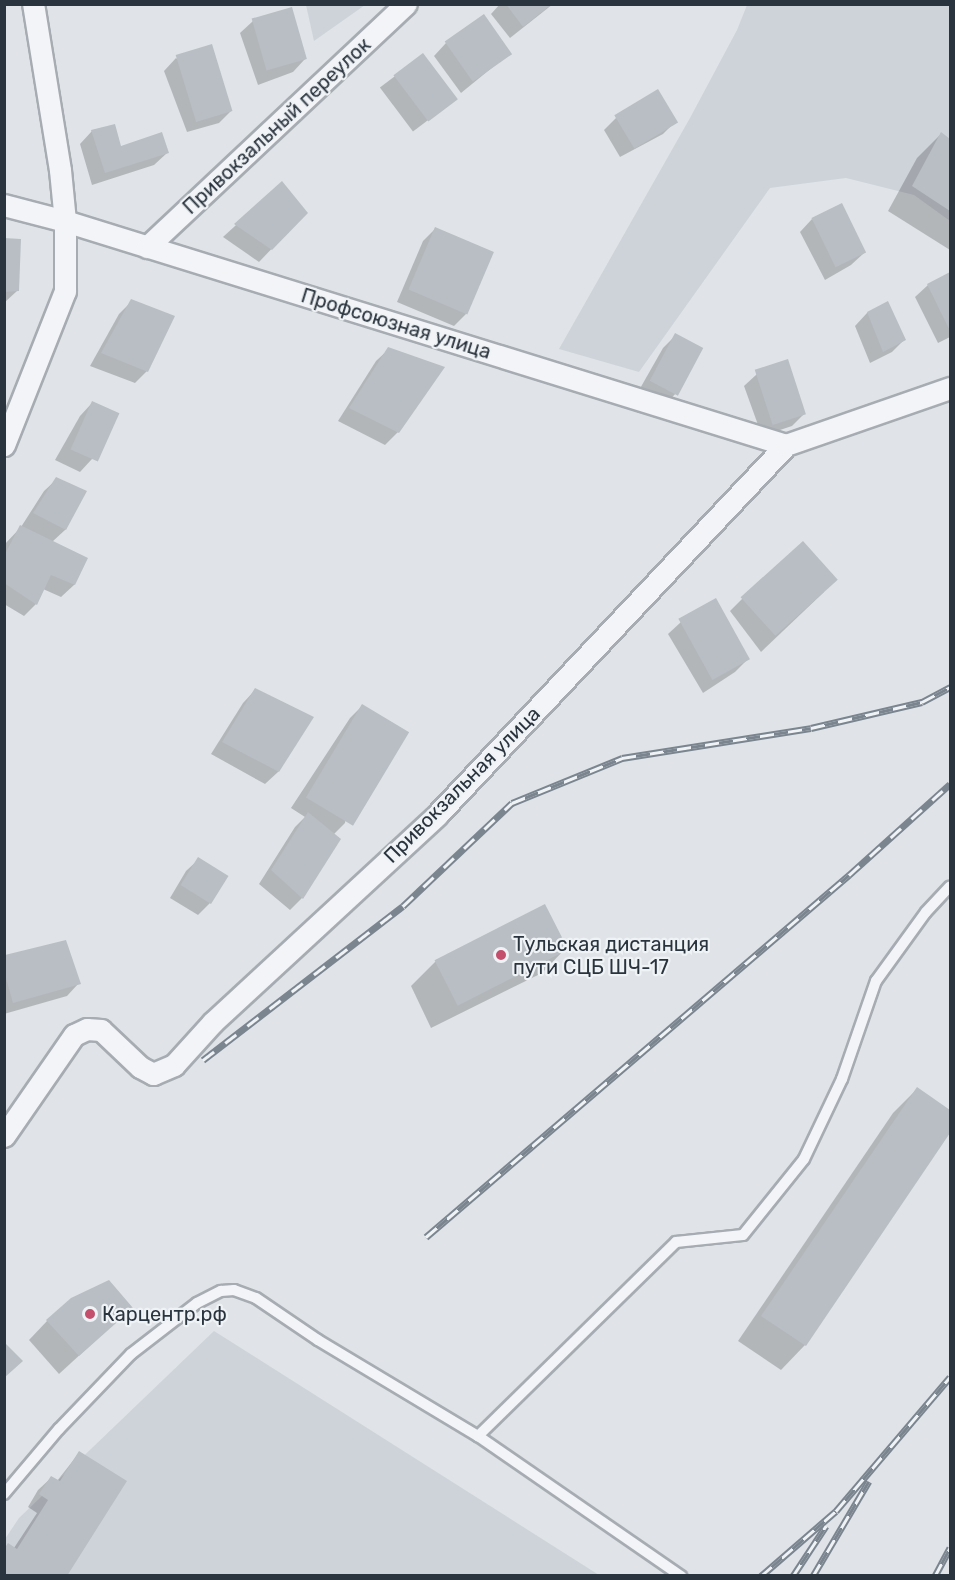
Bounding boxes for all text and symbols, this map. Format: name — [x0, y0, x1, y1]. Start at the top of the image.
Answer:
street label: Привокзальный переулок — [178, 33, 376, 219]
street label: Профсоюзная улица — [298, 284, 494, 364]
street label: Привокзальная улица — [379, 702, 545, 868]
place label: Тульская дистанция пути СЦБ ШЧ-17 — [513, 932, 709, 979]
marker: Тульская дистанция пути СЦБ ШЧ-17 — [494, 948, 508, 962]
place label: Карцентр.рф — [102, 1302, 227, 1326]
marker: Карцентр.рф — [83, 1307, 97, 1321]

